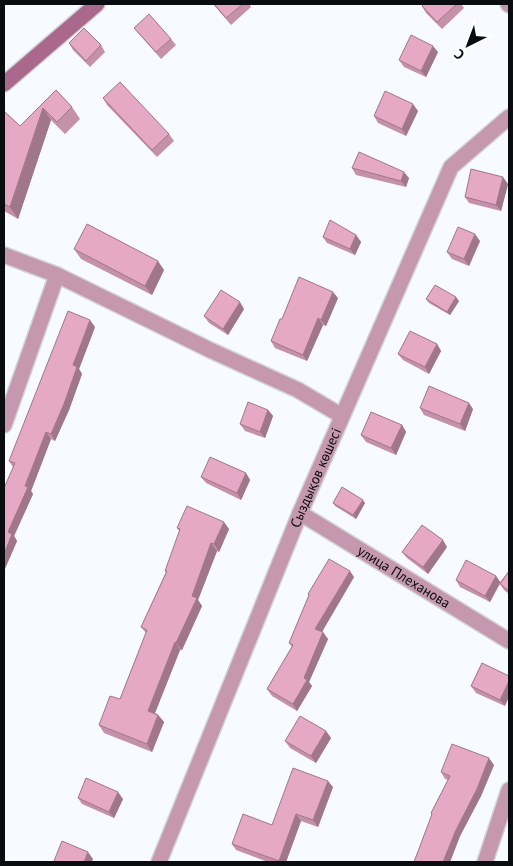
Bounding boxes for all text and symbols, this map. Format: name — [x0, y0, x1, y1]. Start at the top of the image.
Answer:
north arrow — [443, 20, 493, 70]
text: С — [450, 45, 468, 64]
street label: Сыздықов көшесі — [286, 425, 345, 530]
street label: улица Плеханова — [354, 541, 454, 612]

